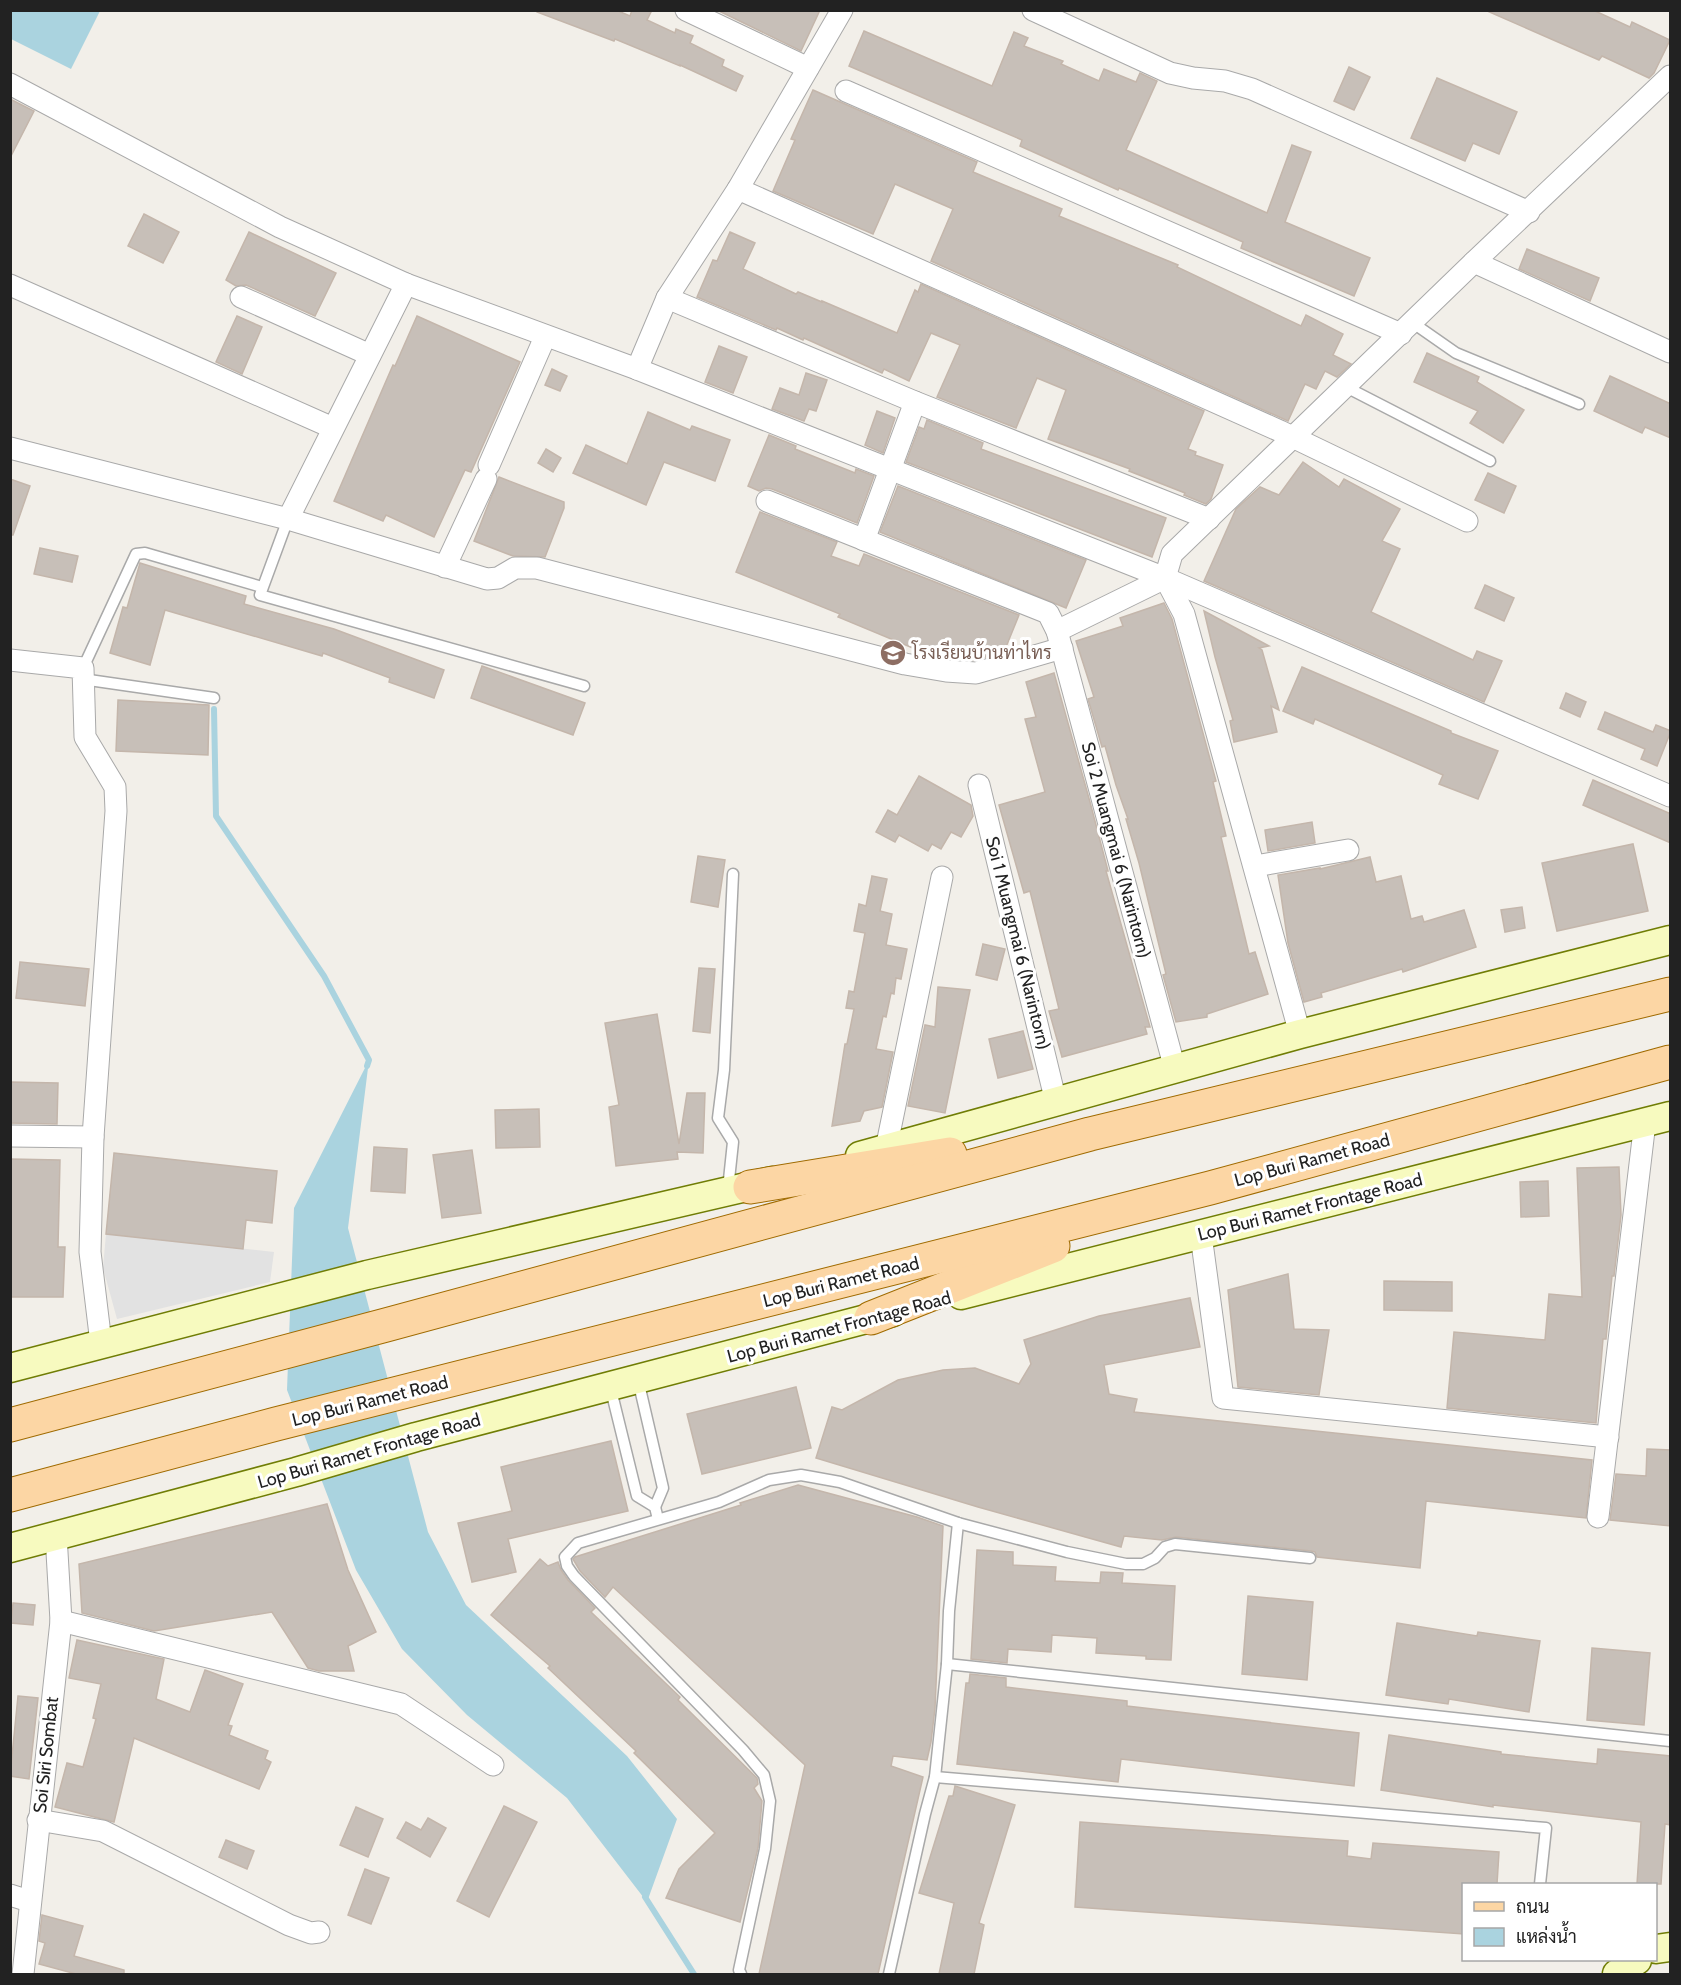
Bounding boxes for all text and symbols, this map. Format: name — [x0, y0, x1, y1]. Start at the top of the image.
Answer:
school or university icon: โรงเรียนบ้านท่าไทร — [878, 638, 908, 668]
place label: โรงเรียนบ้านท่าไทร — [911, 640, 1052, 664]
street label: Soi 2 Muangmai 6 (Narintorn) — [1077, 740, 1155, 960]
street label: Soi 1 Muangmai 6 (Narintorn) — [981, 834, 1055, 1052]
street label: Lop Buri Ramet Road — [1232, 1129, 1392, 1191]
street label: Lop Buri Ramet Frontage Road — [1195, 1168, 1425, 1246]
street label: Lop Buri Ramet Road — [761, 1252, 921, 1312]
street label: Lop Buri Ramet Frontage Road — [725, 1287, 953, 1367]
street label: Lop Buri Ramet Road — [290, 1371, 450, 1431]
street label: Lop Buri Ramet Frontage Road — [255, 1409, 483, 1493]
street label: Soi Siri Sombat — [29, 1696, 63, 1814]
legend — [1462, 1883, 1657, 1961]
text: ถนน — [1516, 1896, 1549, 1918]
text: แหล่งน้ำ — [1516, 1921, 1577, 1948]

